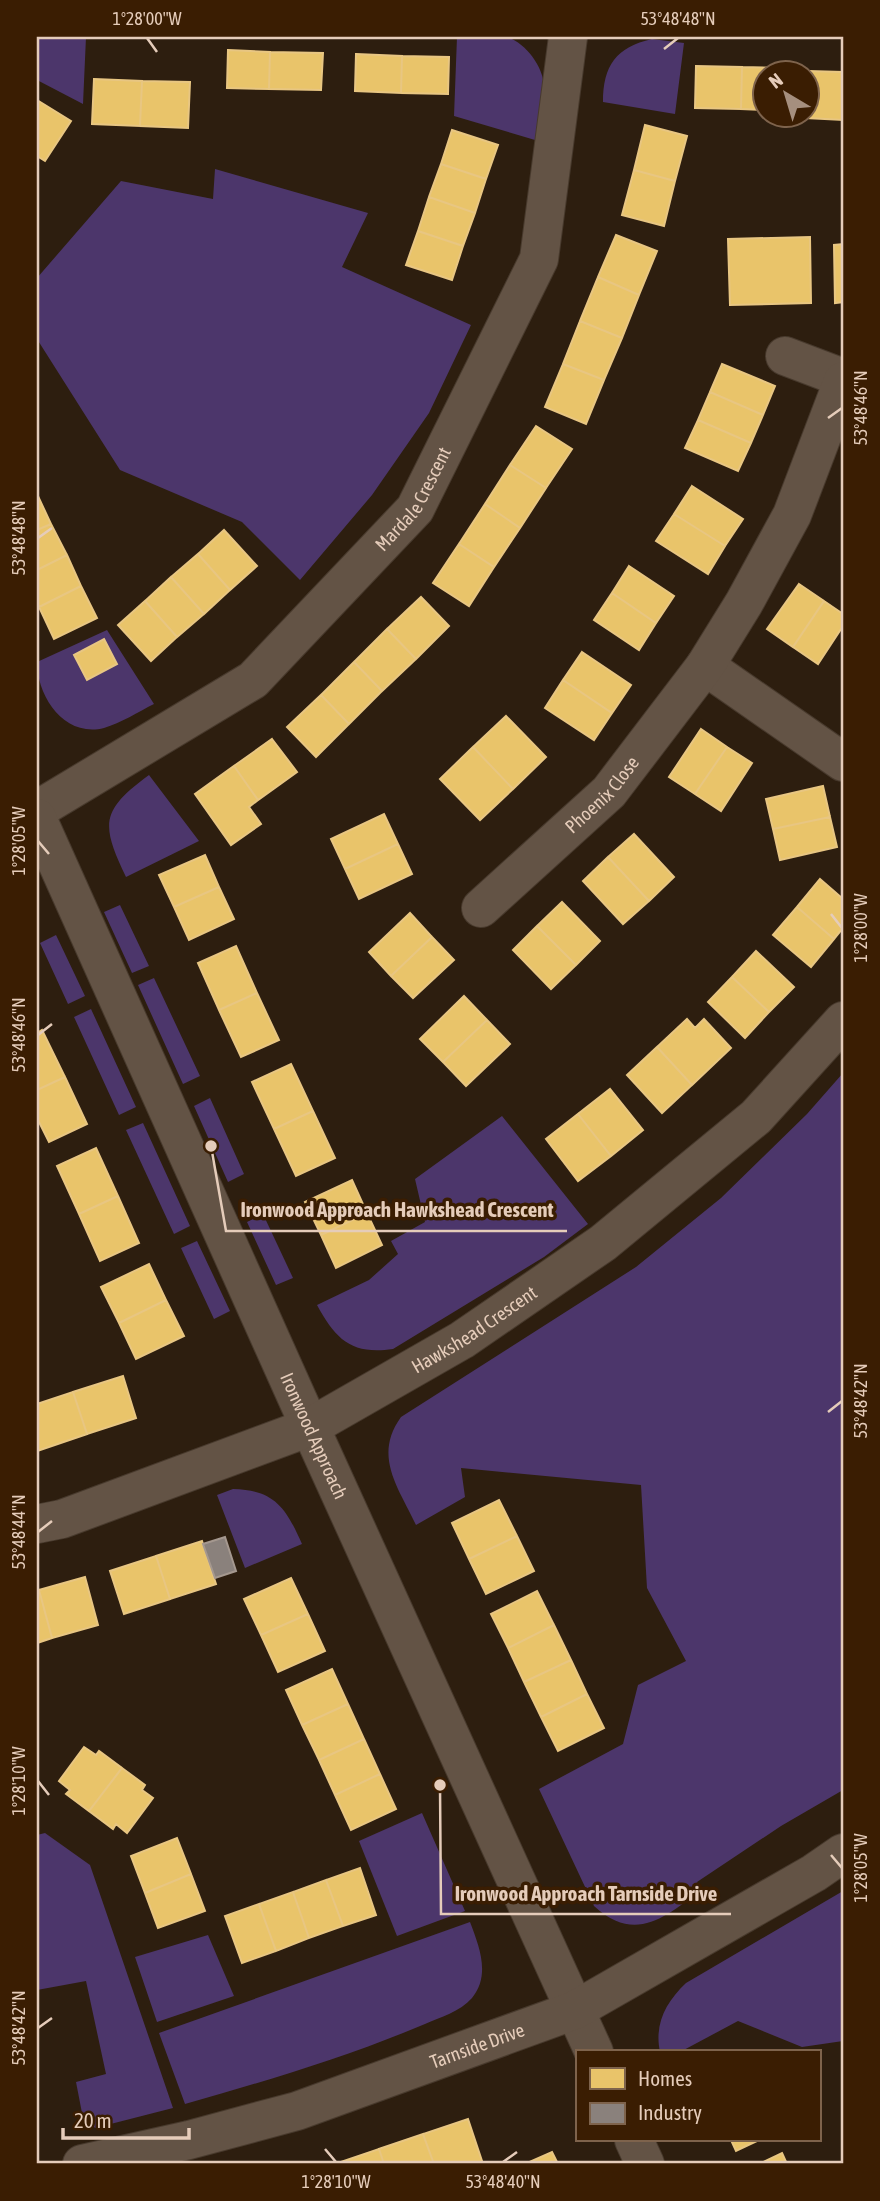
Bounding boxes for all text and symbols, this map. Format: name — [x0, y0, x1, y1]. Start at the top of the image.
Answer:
text: 1°28'00"W — [112, 8, 182, 29]
text: 53°48'48"N — [640, 8, 716, 29]
north arrow — [750, 60, 820, 130]
text: N — [764, 68, 787, 93]
text: 53°48'46"N — [850, 370, 871, 446]
street label: Mardale Crescent — [370, 443, 455, 555]
text: 53°48'48"N — [8, 500, 29, 576]
street label: Phoenix Close — [560, 752, 643, 837]
text: 1°28'05"W — [8, 806, 29, 876]
text: 1°28'00"W — [850, 893, 871, 963]
text: 53°48'46"N — [8, 997, 29, 1073]
callout: Ironwood Approach Hawkshead Crescent — [226, 1189, 567, 1231]
text: Ironwood Approach Hawkshead Crescent — [241, 1197, 553, 1221]
street label: Hawkshead Crescent — [408, 1281, 541, 1378]
text: 53°48'42"N — [850, 1363, 871, 1439]
street label: Ironwood Approach — [276, 1369, 352, 1502]
text: 53°48'44"N — [8, 1494, 29, 1570]
text: 1°28'10"W — [8, 1746, 29, 1816]
text: 1°28'05"W — [850, 1833, 871, 1903]
callout: Ironwood Approach Tarnside Drive — [441, 1872, 731, 1914]
text: Ironwood Approach Tarnside Drive — [455, 1881, 717, 1905]
text: 53°48'42"N — [8, 1990, 29, 2066]
street label: Tarnside Drive — [427, 2018, 527, 2073]
legend — [576, 2050, 820, 2142]
text: Homes — [638, 2066, 692, 2090]
scale bar — [63, 2096, 189, 2140]
text: Industry — [638, 2100, 702, 2124]
text: 20 m — [74, 2108, 112, 2132]
text: 1°28'10"W — [301, 2171, 371, 2192]
text: 53°48'40"N — [465, 2171, 541, 2192]

